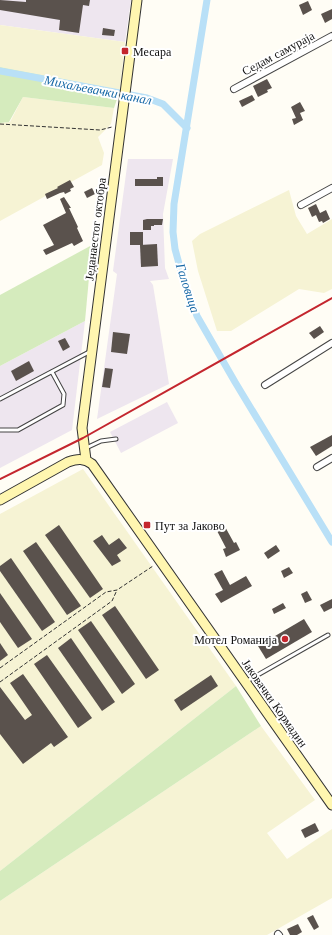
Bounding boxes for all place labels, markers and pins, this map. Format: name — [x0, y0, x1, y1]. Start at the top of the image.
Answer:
place label: Месара — [133, 44, 172, 59]
marker: Месара — [120, 46, 130, 56]
place label: Пут за Јаково — [155, 518, 225, 533]
marker: Пут за Јаково — [142, 520, 152, 530]
place label: Мотел Романија — [194, 632, 278, 647]
marker: Мотел Романија — [280, 634, 290, 644]

